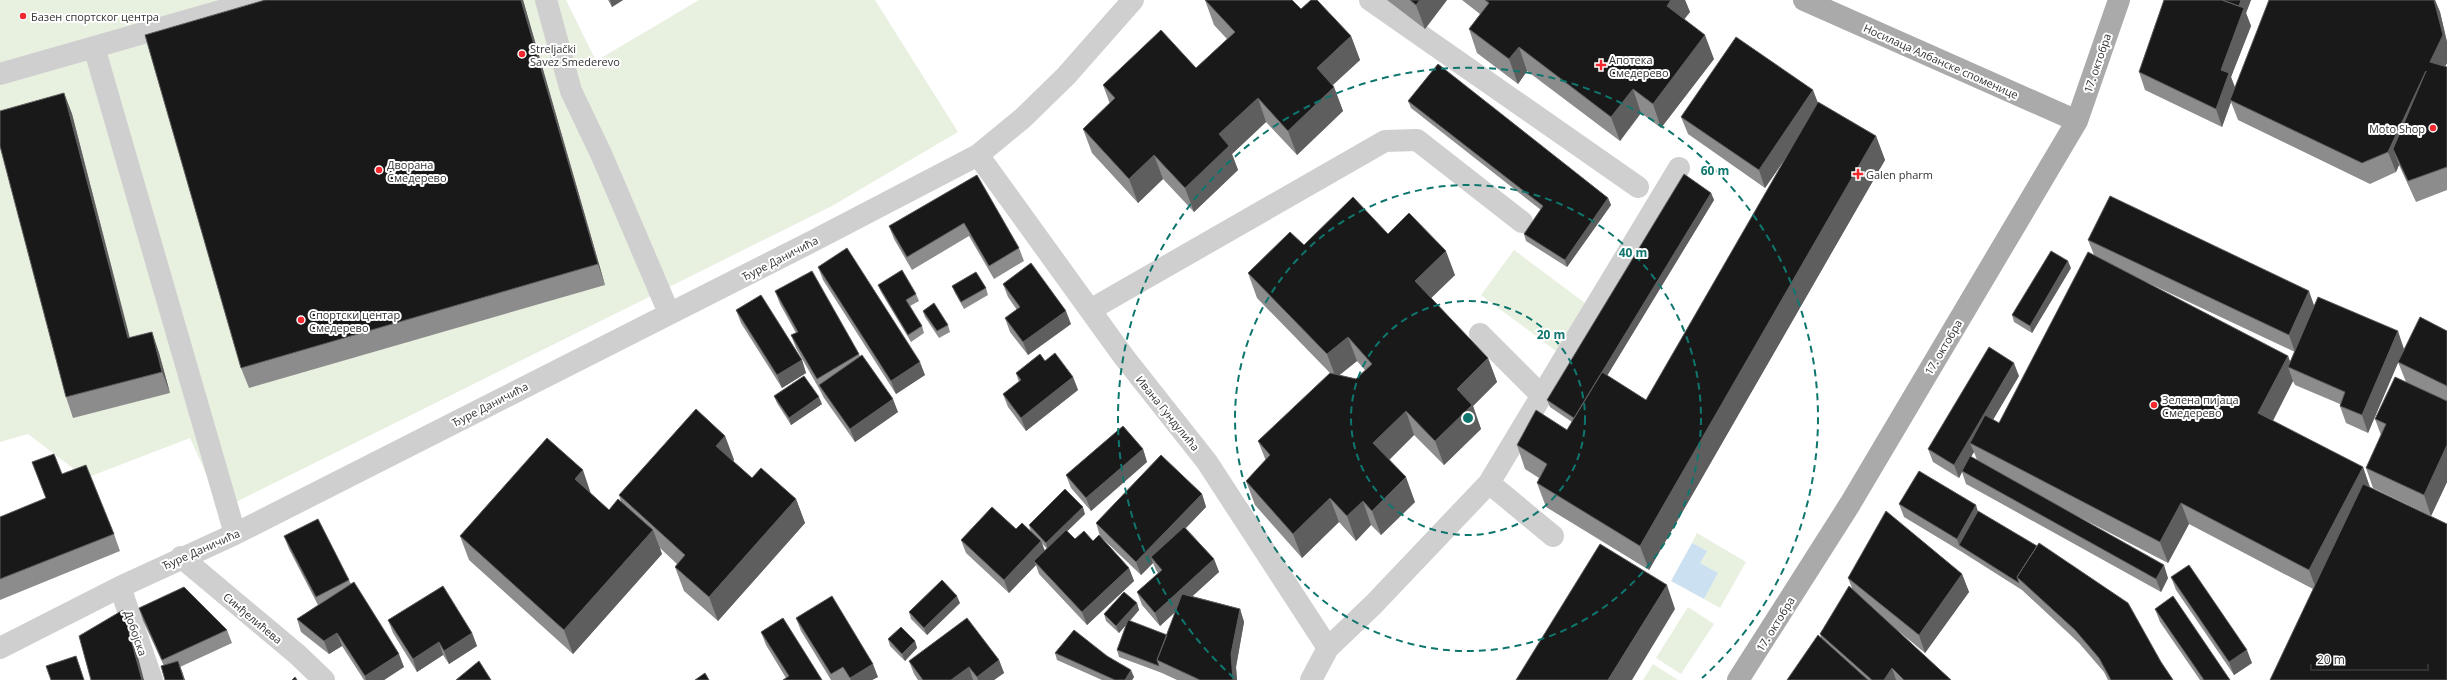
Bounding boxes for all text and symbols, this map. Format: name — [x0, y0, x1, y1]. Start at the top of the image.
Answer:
place label: Базен спортског центра — [31, 9, 159, 24]
marker: Базен спортског центра — [18, 11, 28, 21]
street label: Носилаца Албанске споменице — [1861, 20, 2021, 102]
street label: 17. октобра — [2080, 31, 2114, 95]
place label: Streljački Savez Smederevo — [530, 41, 620, 69]
marker: Streljački Savez Smederevo — [517, 49, 527, 59]
place label: Апотека Смедерево — [1609, 52, 1669, 80]
marker: Апотека Смедерево — [1596, 60, 1606, 70]
place label: Moto Shop — [2369, 121, 2425, 136]
marker: Moto Shop — [2428, 123, 2438, 133]
place label: Дворана Смедерево — [387, 157, 447, 185]
text: 60 m — [1701, 162, 1729, 179]
marker: Дворана Смедерево — [374, 165, 384, 175]
place label: Galen pharm — [1866, 167, 1933, 182]
marker: Galen pharm — [1853, 169, 1863, 179]
street label: Ђуре Даничића — [739, 232, 821, 284]
text: 40 m — [1619, 244, 1647, 261]
place label: Спортски центар Смедерево — [309, 307, 400, 335]
marker: Спортски центар Смедерево — [296, 315, 306, 325]
street label: 17. октобра — [1921, 317, 1965, 377]
text: 20 m — [1537, 326, 1565, 343]
street label: Ивана Гундулића — [1133, 372, 1203, 454]
street label: Ђуре Даничића — [449, 378, 531, 430]
place label: Зелена пијаца Смедерево — [2162, 392, 2239, 420]
marker: Зелена пијаца Смедерево — [2149, 400, 2159, 410]
centre of rings — [1461, 411, 1475, 425]
street label: Ђуре Даничића — [160, 525, 242, 573]
street label: Синђелићева — [220, 589, 286, 647]
street label: 17. октобра — [1752, 594, 1798, 654]
street label: Добојска — [121, 608, 151, 658]
scale bar — [2311, 646, 2428, 672]
text: 20 m — [2317, 651, 2345, 668]

